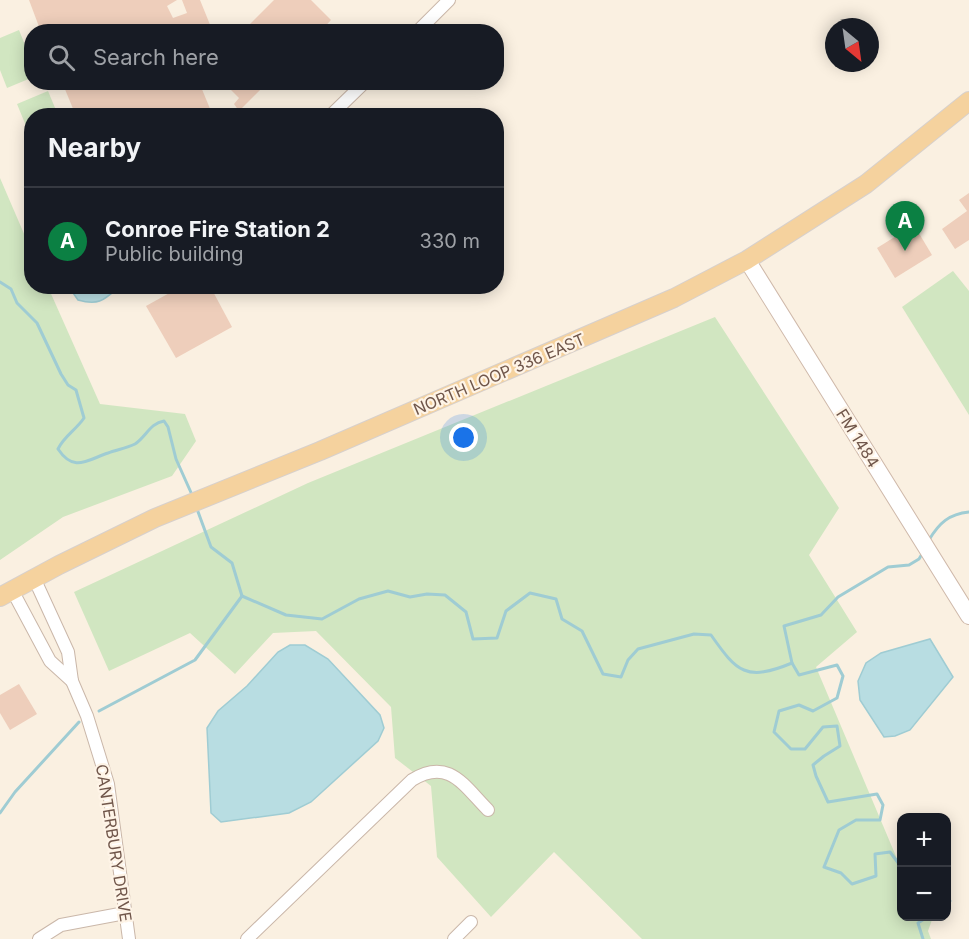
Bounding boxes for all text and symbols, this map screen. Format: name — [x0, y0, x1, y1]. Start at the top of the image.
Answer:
north arrow — [825, 18, 879, 72]
search box — [24, 24, 504, 90]
icon: search — [45, 41, 78, 74]
text: Search here — [93, 44, 219, 70]
text: Nearby — [48, 132, 141, 163]
pin: A — [886, 202, 924, 251]
text: Conroe Fire Station 2 — [105, 216, 330, 242]
text: A — [60, 229, 75, 253]
text: 330 m — [420, 229, 480, 253]
text: Public building — [105, 242, 244, 266]
street label: NORTH LOOP 336 EAST — [410, 329, 588, 419]
street label: FM 1484 — [832, 405, 884, 471]
your location — [449, 423, 478, 452]
street label: CANTERBURY DRIVE — [92, 763, 136, 923]
map controls — [897, 813, 951, 921]
button: + — [897, 813, 951, 867]
button: − — [897, 867, 951, 921]

